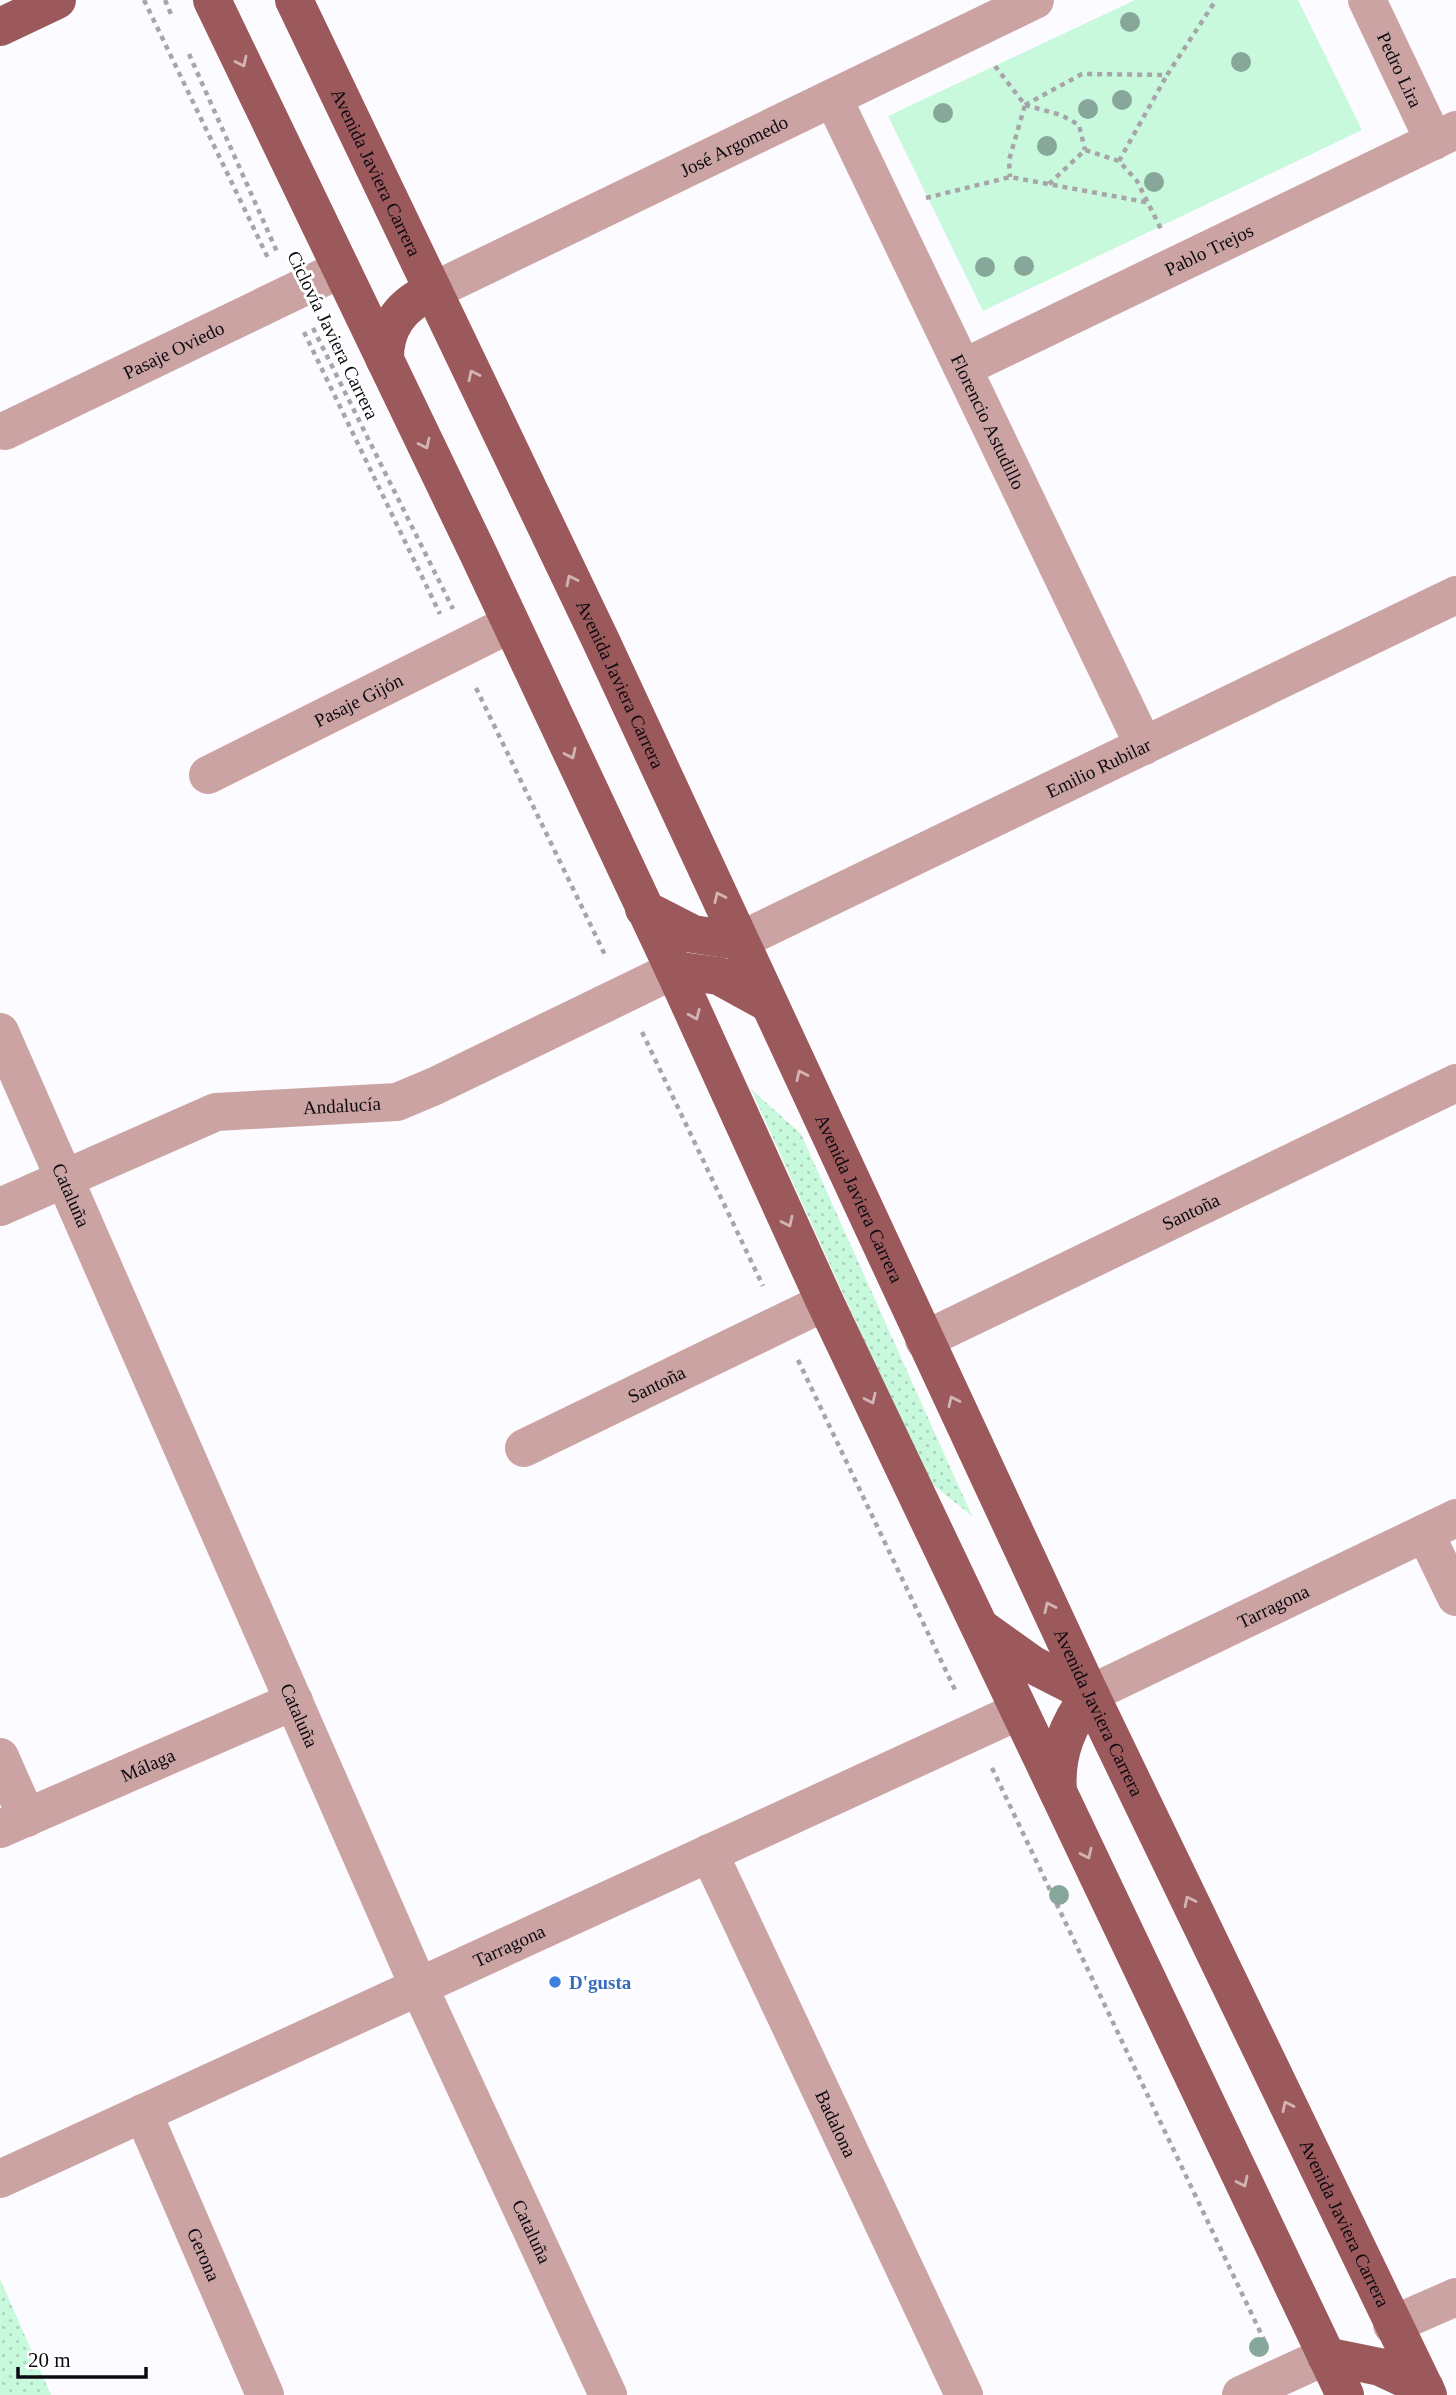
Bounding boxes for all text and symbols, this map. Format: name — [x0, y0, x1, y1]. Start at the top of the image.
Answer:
street label: Pedro Lira — [1373, 29, 1427, 111]
one-way arrow — [233, 54, 247, 67]
street label: Avenida Javiera Carrera — [327, 85, 426, 260]
street label: José Argomedo — [676, 111, 791, 181]
street label: Pablo Trejos — [1161, 219, 1256, 280]
street label: Ciclovía Javiera Carrera — [283, 247, 383, 423]
street label: Pasaje Oviedo — [120, 317, 227, 383]
street label: Florencio Astudillo — [947, 351, 1030, 493]
one-way arrow — [467, 370, 481, 382]
one-way arrow — [417, 436, 431, 449]
one-way arrow — [566, 575, 580, 587]
street label: Avenida Javiera Carrera — [572, 596, 669, 772]
street label: Pasaje Gijón — [310, 669, 407, 731]
street label: Emilio Rubilar — [1043, 733, 1155, 802]
one-way arrow — [563, 747, 577, 759]
one-way arrow — [713, 892, 727, 904]
one-way arrow — [687, 1007, 701, 1020]
one-way arrow — [795, 1070, 809, 1082]
street label: Andalucía — [302, 1092, 382, 1118]
street label: Avenida Javiera Carrera — [812, 1111, 908, 1286]
street label: Cataluña — [48, 1160, 95, 1231]
street label: Santoña — [1158, 1188, 1223, 1234]
one-way arrow — [780, 1215, 794, 1227]
street label: Santoña — [624, 1361, 689, 1407]
one-way arrow — [863, 1392, 877, 1404]
one-way arrow — [947, 1396, 961, 1408]
street label: Tarragona — [1234, 1580, 1313, 1632]
one-way arrow — [1044, 1602, 1058, 1614]
street label: Avenida Javiera Carrera — [1050, 1625, 1148, 1800]
street label: Cataluña — [277, 1680, 323, 1751]
street label: Málaga — [117, 1744, 178, 1786]
one-way arrow — [1079, 1847, 1093, 1859]
one-way arrow — [1184, 1896, 1198, 1908]
street label: Tarragona — [470, 1919, 549, 1971]
place label: D'gusta — [569, 1972, 632, 1993]
marker: D'gusta — [547, 1974, 563, 1990]
street label: Badalona — [812, 2087, 861, 2161]
one-way arrow — [1282, 2101, 1296, 2113]
street label: Avenida Javiera Carrera — [1296, 2136, 1395, 2311]
one-way arrow — [1235, 2175, 1249, 2187]
street label: Cataluña — [508, 2196, 556, 2267]
street label: Gerona — [183, 2225, 225, 2285]
scale bar — [18, 2336, 145, 2380]
text: 20 m — [28, 2348, 71, 2372]

